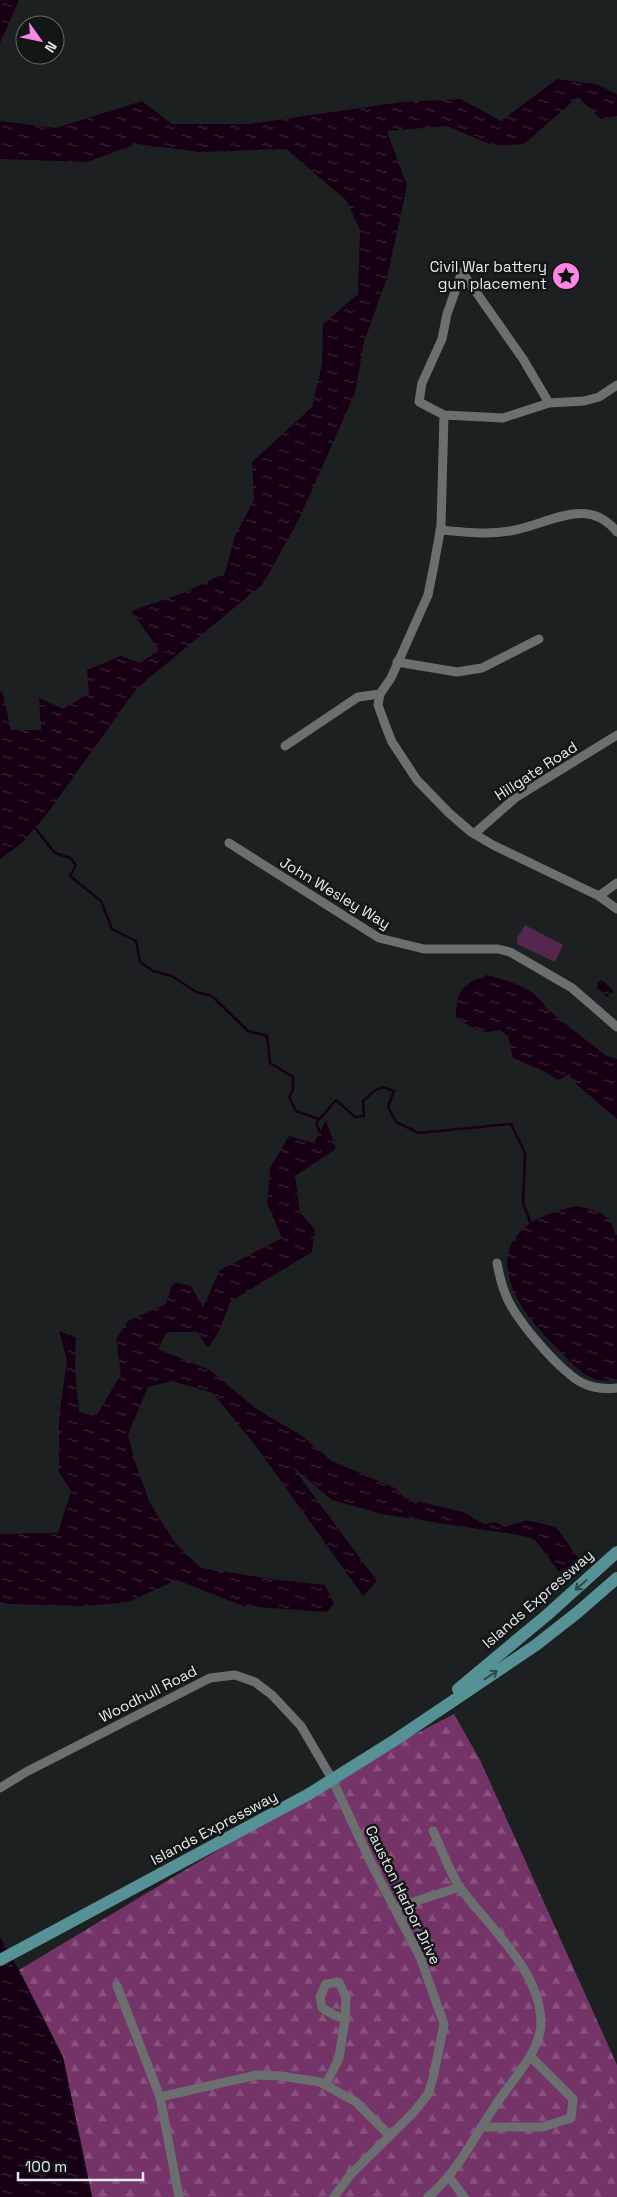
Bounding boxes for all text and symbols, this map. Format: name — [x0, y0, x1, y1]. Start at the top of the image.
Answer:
north arrow — [15, 15, 65, 65]
text: N — [41, 38, 61, 56]
place label: Civil War battery gun placement — [430, 257, 547, 293]
place icon: Civil War battery gun placement — [551, 261, 581, 291]
street label: Hillgate Road — [491, 737, 581, 804]
street label: John Wesley Way — [276, 852, 394, 933]
street label: Islands Expressway — [478, 1545, 597, 1652]
one-way arrow — [574, 1579, 587, 1590]
street label: Woodhull Road — [96, 1661, 200, 1726]
one-way arrow — [484, 1670, 498, 1680]
street label: Islands Expressway — [147, 1786, 280, 1869]
street label: Causton Harbor Drive — [361, 1822, 445, 1968]
scale bar — [18, 2150, 142, 2182]
text: 100 m — [25, 2157, 67, 2176]

